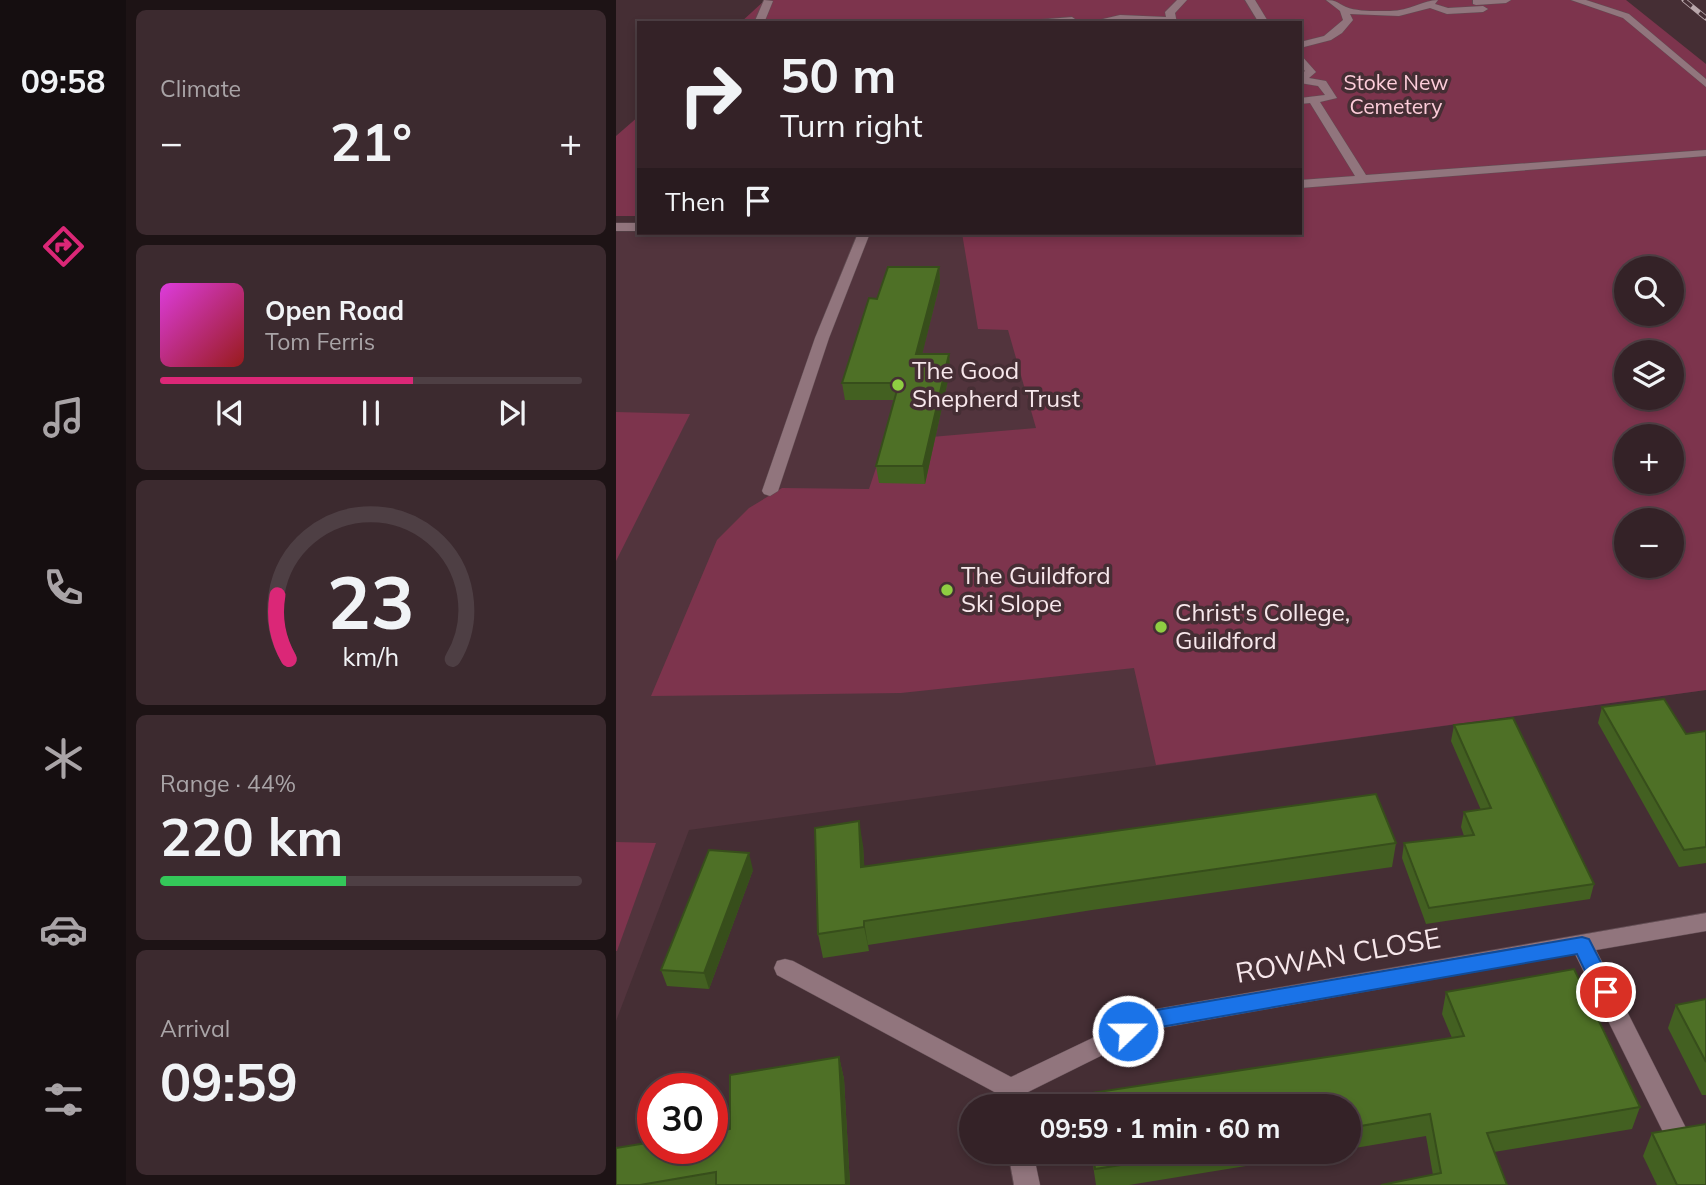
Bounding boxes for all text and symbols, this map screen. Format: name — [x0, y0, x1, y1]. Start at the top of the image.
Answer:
text: 50 m — [780, 44, 896, 105]
icon: right — [665, 49, 756, 140]
text: 09:58 — [21, 61, 105, 101]
park label: Stoke New Cemetery — [1344, 69, 1448, 119]
text: Climate — [160, 74, 241, 103]
text: Turn right — [780, 105, 923, 145]
text: 21° — [330, 109, 412, 174]
text: − — [160, 118, 183, 166]
text: + — [559, 118, 582, 166]
icon: arrive — [739, 182, 777, 220]
text: Then — [665, 185, 725, 218]
icon: directions — [39, 222, 88, 271]
map controls — [1614, 256, 1684, 578]
button: search — [1614, 256, 1684, 326]
text: Open Road — [265, 294, 404, 327]
text: Tom Ferris — [265, 327, 375, 356]
button: layers — [1614, 340, 1684, 410]
place label: The Good Shepherd Trust — [912, 355, 1080, 413]
marker: The Good Shepherd Trust — [890, 377, 906, 393]
icon: music — [39, 393, 88, 442]
icon: previous — [211, 394, 249, 432]
icon: pause — [352, 394, 390, 432]
icon: next — [493, 394, 531, 432]
button: + — [1614, 424, 1684, 494]
button: − — [1614, 508, 1684, 578]
text: 23 — [327, 556, 415, 647]
place label: The Guildford Ski Slope — [961, 560, 1111, 618]
icon: phone — [39, 563, 88, 612]
marker: The Guildford Ski Slope — [939, 582, 955, 598]
place label: Christ's College, Guildford — [1175, 597, 1350, 655]
marker: Christ's College, Guildford — [1153, 619, 1169, 635]
text: km/h — [343, 640, 399, 671]
icon: climate — [39, 734, 88, 783]
text: Range · 44% — [160, 769, 296, 798]
text: 220 km — [160, 804, 343, 869]
icon: car — [39, 905, 88, 954]
street label: ROWAN CLOSE — [1233, 919, 1443, 990]
pin — [1576, 962, 1636, 1022]
icon: arrive — [1587, 973, 1625, 1011]
position arrow — [1091, 994, 1165, 1068]
text: Arrival — [160, 1014, 230, 1043]
text: 09:59 — [160, 1049, 298, 1114]
speed limit sign: 30 — [637, 1073, 728, 1164]
icon: filters — [39, 1075, 88, 1124]
text: 09:59 · 1 min · 60 m — [1040, 1112, 1280, 1145]

